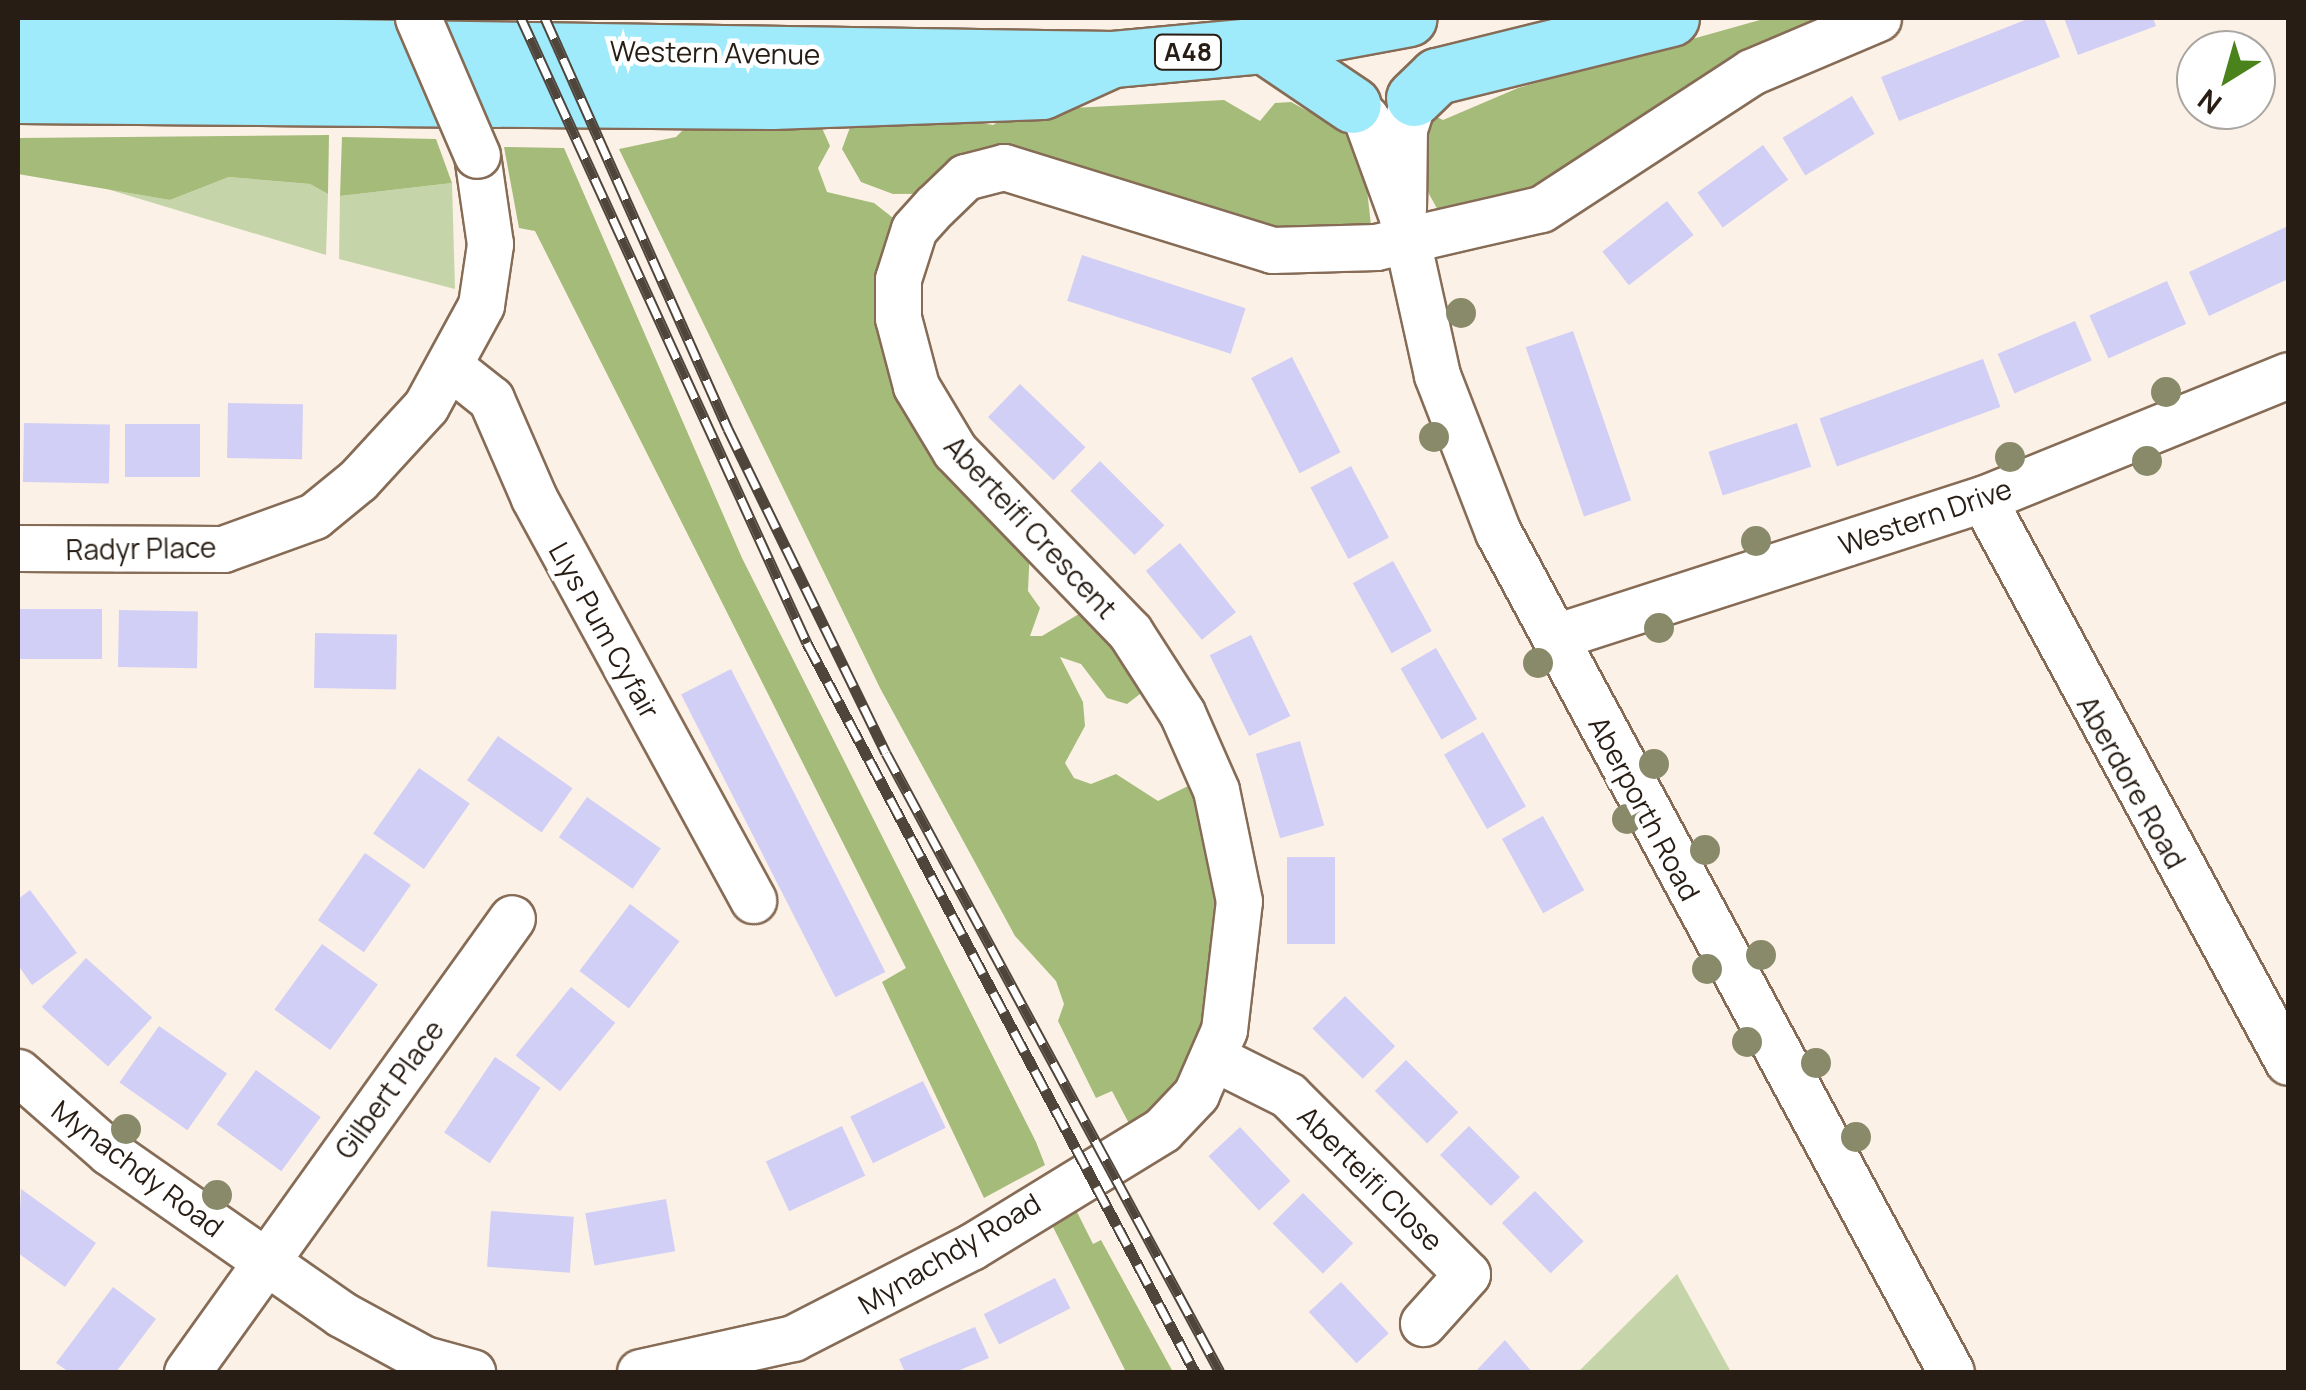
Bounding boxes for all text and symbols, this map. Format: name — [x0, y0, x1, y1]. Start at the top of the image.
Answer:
north arrow — [2176, 30, 2276, 130]
road number: A48 — [1153, 32, 1223, 72]
street label: Western Avenue — [609, 33, 821, 71]
text: N — [2190, 81, 2229, 124]
street label: Aberteifi Crescent — [938, 429, 1124, 625]
street label: Western Drive — [1834, 471, 2016, 561]
street label: Radyr Place — [65, 530, 217, 566]
street label: Llys Pum Cyfair — [543, 536, 667, 724]
street label: Aberdore Road — [2071, 690, 2193, 874]
street label: Aberporth Road — [1582, 710, 1708, 906]
street label: Gilbert Place — [327, 1013, 451, 1165]
street label: Mynachdy Road — [46, 1093, 230, 1243]
street label: Aberteifi Close — [1292, 1099, 1450, 1257]
street label: Mynachdy Road — [852, 1186, 1046, 1320]

